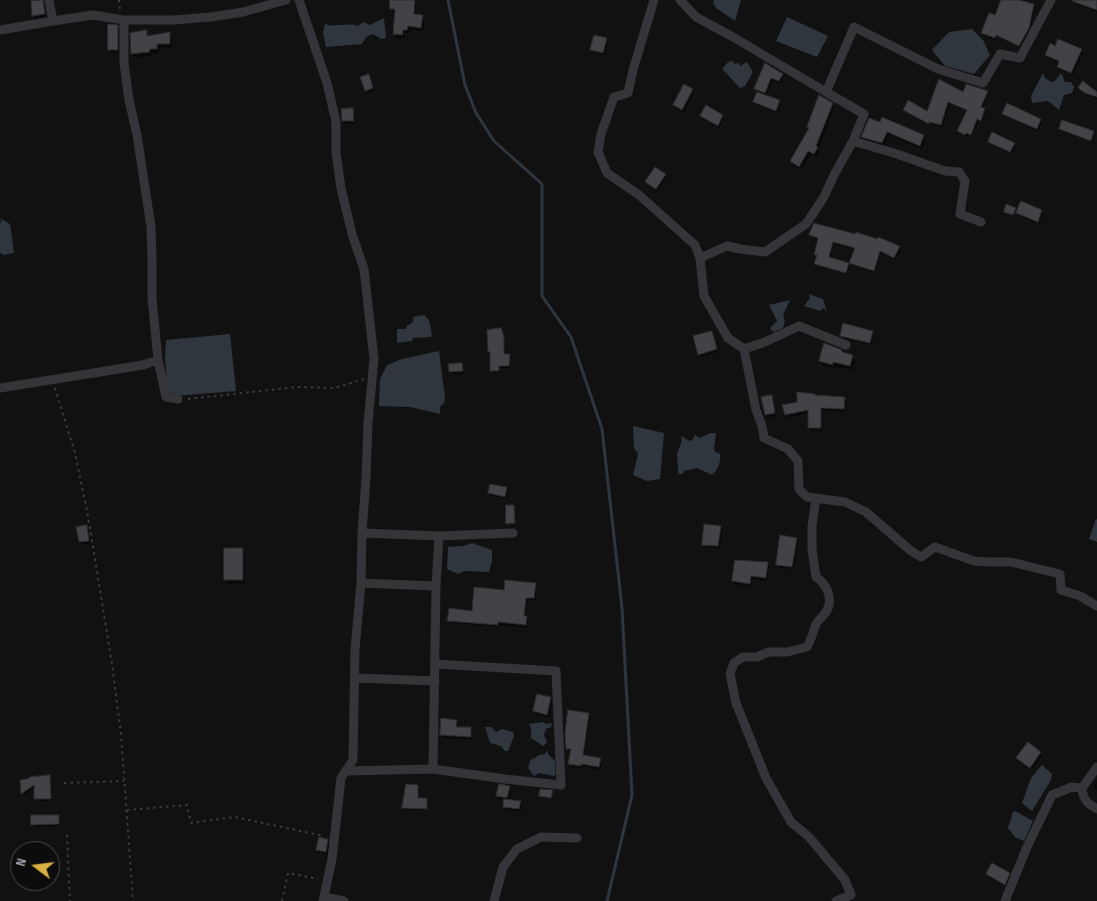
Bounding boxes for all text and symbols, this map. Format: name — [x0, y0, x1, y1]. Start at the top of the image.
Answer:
north arrow — [10, 841, 60, 891]
text: N — [12, 856, 30, 868]

